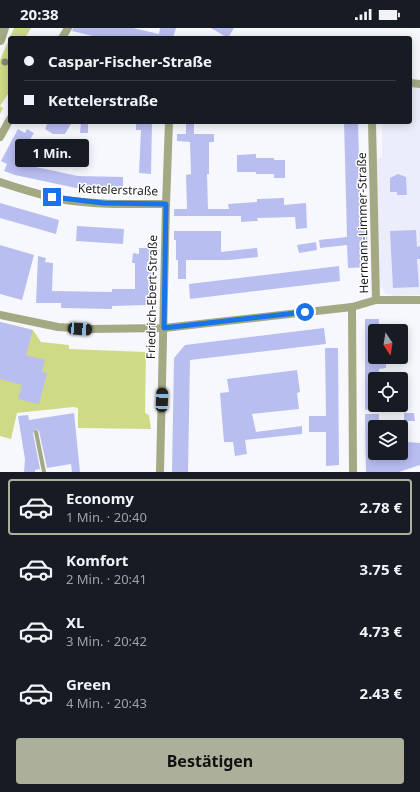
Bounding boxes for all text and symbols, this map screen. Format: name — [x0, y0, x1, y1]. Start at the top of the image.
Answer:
text: 20:38 — [20, 4, 59, 24]
text: Caspar-Fischer-Straße — [48, 51, 212, 71]
text: Kettelerstraße — [48, 90, 158, 110]
callout: 1 Min. — [15, 139, 89, 167]
text: 1 Min. — [32, 144, 72, 162]
street label: Hermann-Limmer-Straße — [353, 152, 372, 294]
street label: Kettelerstraße — [78, 180, 159, 199]
route end — [43, 188, 61, 206]
street label: Friedrich-Ebert-Straße — [142, 235, 161, 359]
route start — [296, 303, 314, 321]
car — [68, 322, 92, 336]
north arrow — [368, 324, 408, 364]
map controls — [368, 324, 408, 460]
button: locate — [368, 372, 408, 412]
car — [156, 388, 168, 412]
button: layers — [368, 420, 408, 460]
text: Economy — [66, 488, 134, 508]
icon: car — [18, 489, 54, 525]
text: 2.78 € — [360, 497, 402, 517]
text: 1 Min. · 20:40 — [66, 508, 147, 526]
text: Komfort — [66, 550, 128, 570]
icon: car — [18, 551, 54, 587]
text: 3.75 € — [360, 559, 402, 579]
text: 2 Min. · 20:41 — [66, 570, 147, 588]
text: XL — [66, 612, 84, 632]
icon: car — [18, 613, 54, 649]
text: 4.73 € — [360, 621, 402, 641]
text: 3 Min. · 20:42 — [66, 632, 147, 650]
text: Green — [66, 674, 111, 694]
icon: car — [18, 675, 54, 711]
text: 2.43 € — [360, 683, 402, 703]
text: 4 Min. · 20:43 — [66, 694, 147, 712]
button: Bestätigen — [16, 738, 404, 784]

